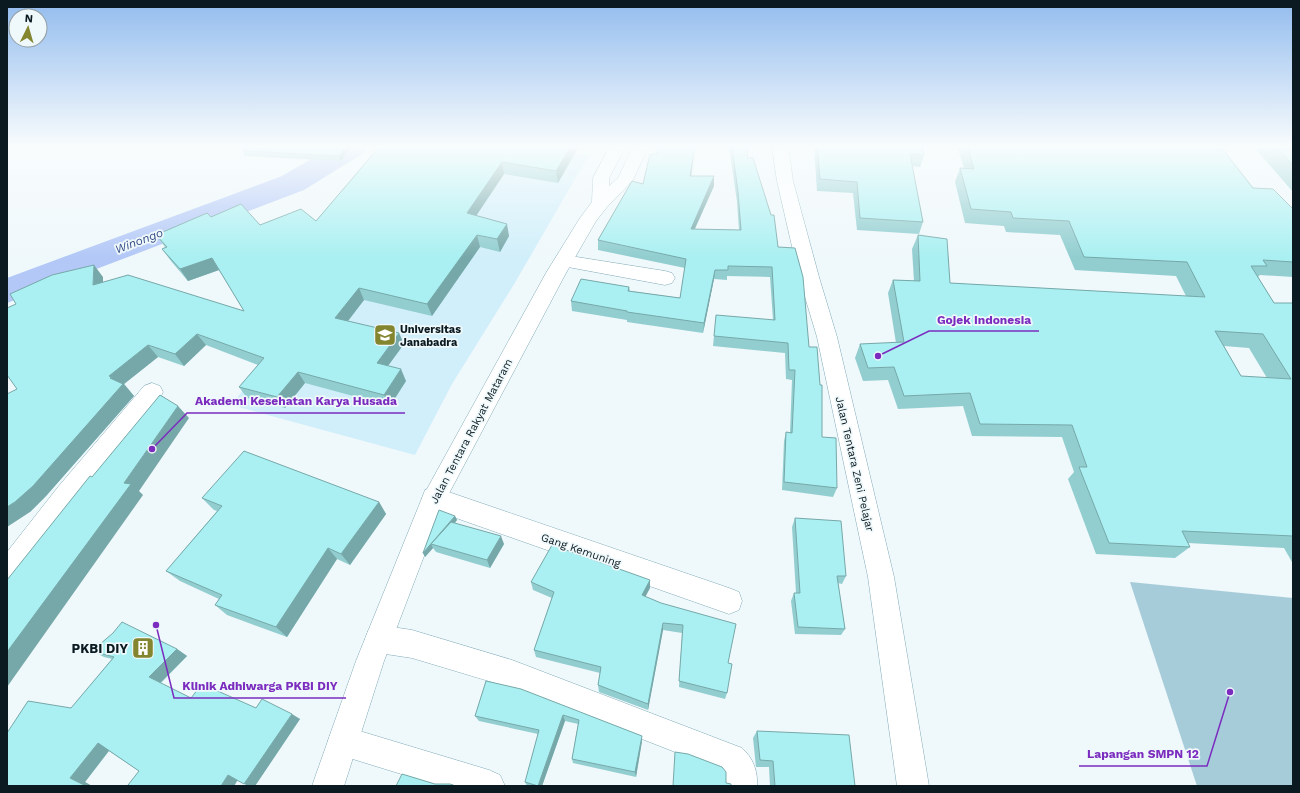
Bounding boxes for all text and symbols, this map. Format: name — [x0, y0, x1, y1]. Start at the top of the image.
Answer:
north arrow — [8, 8, 48, 48]
text: N — [24, 12, 33, 25]
water label: Winongo — [113, 225, 165, 257]
callout: Gojek Indonesia — [929, 307, 1039, 331]
text: Gojek Indonesia — [937, 313, 1031, 327]
school or university icon: Universitas Janabadra — [372, 322, 398, 348]
place label: Universitas Janabadra — [400, 323, 461, 349]
street label: Jalan Tentara Rakyat Mataram — [428, 356, 515, 506]
callout: Akademi Kesehatan Karya Husada — [187, 389, 405, 413]
text: Akademi Kesehatan Karya Husada — [195, 394, 397, 408]
street label: Jalan Tentara Zeni Pelajar — [833, 395, 877, 533]
street label: Gang Kemuning — [539, 531, 623, 570]
building icon: PKBI DIY — [130, 635, 156, 661]
place label: PKBI DIY — [72, 641, 128, 656]
callout: Klinik Adhiwarga PKBI DIY — [174, 674, 346, 698]
text: Klinik Adhiwarga PKBI DIY — [182, 679, 338, 693]
callout: Lapangan SMPN 12 — [1079, 742, 1207, 766]
text: Lapangan SMPN 12 — [1087, 747, 1199, 761]

